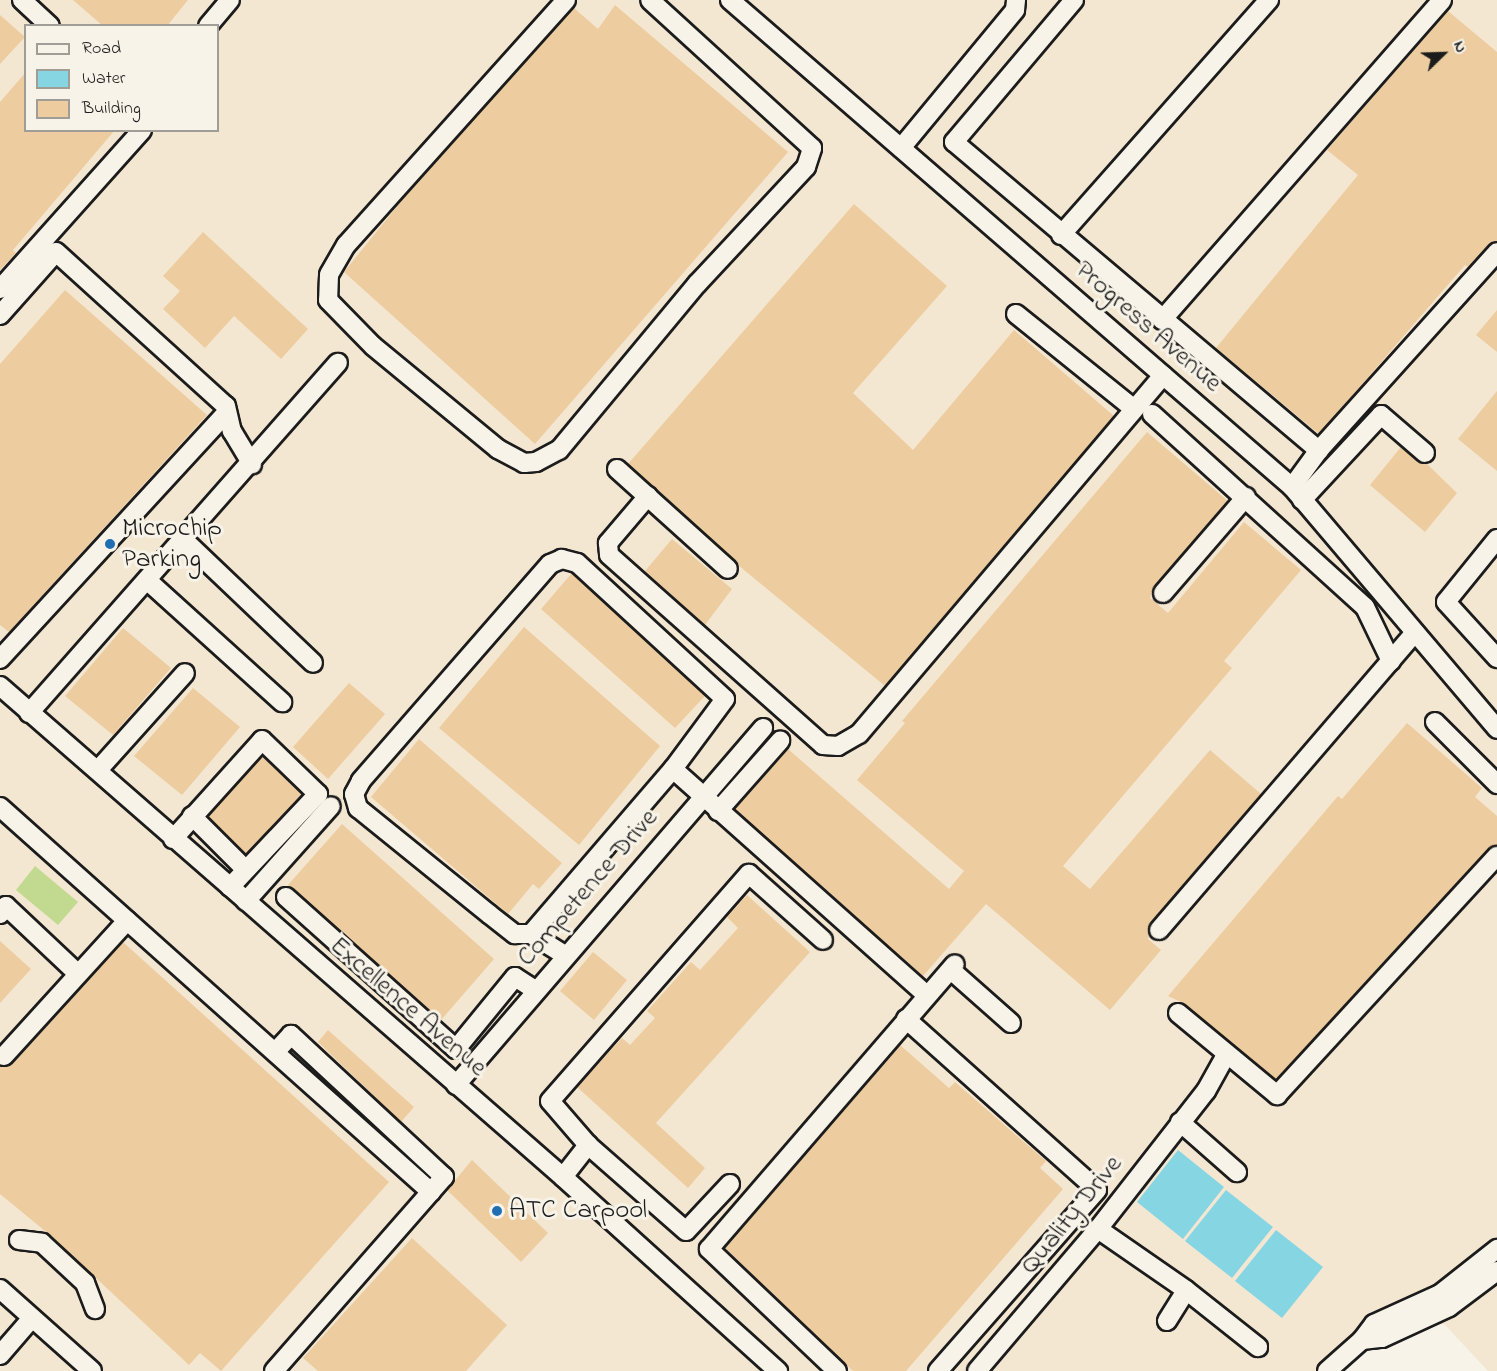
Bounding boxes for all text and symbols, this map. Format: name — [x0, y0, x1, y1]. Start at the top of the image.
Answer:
legend — [24, 24, 219, 132]
north arrow — [1413, 24, 1473, 84]
text: Road — [82, 36, 121, 62]
text: N — [1446, 37, 1473, 57]
text: Water — [82, 66, 125, 92]
text: Building — [82, 96, 141, 122]
street label: Progress Avenue — [1068, 254, 1228, 400]
place label: Microchip Parking — [122, 512, 222, 575]
marker: Microchip Parking — [103, 537, 117, 551]
street label: Competence Drive — [511, 803, 665, 973]
street label: Excellence Avenue — [323, 930, 493, 1084]
street label: Quality Drive — [1014, 1149, 1130, 1281]
place label: ATC Carpool — [509, 1195, 647, 1227]
marker: ATC Carpool — [490, 1204, 504, 1218]

